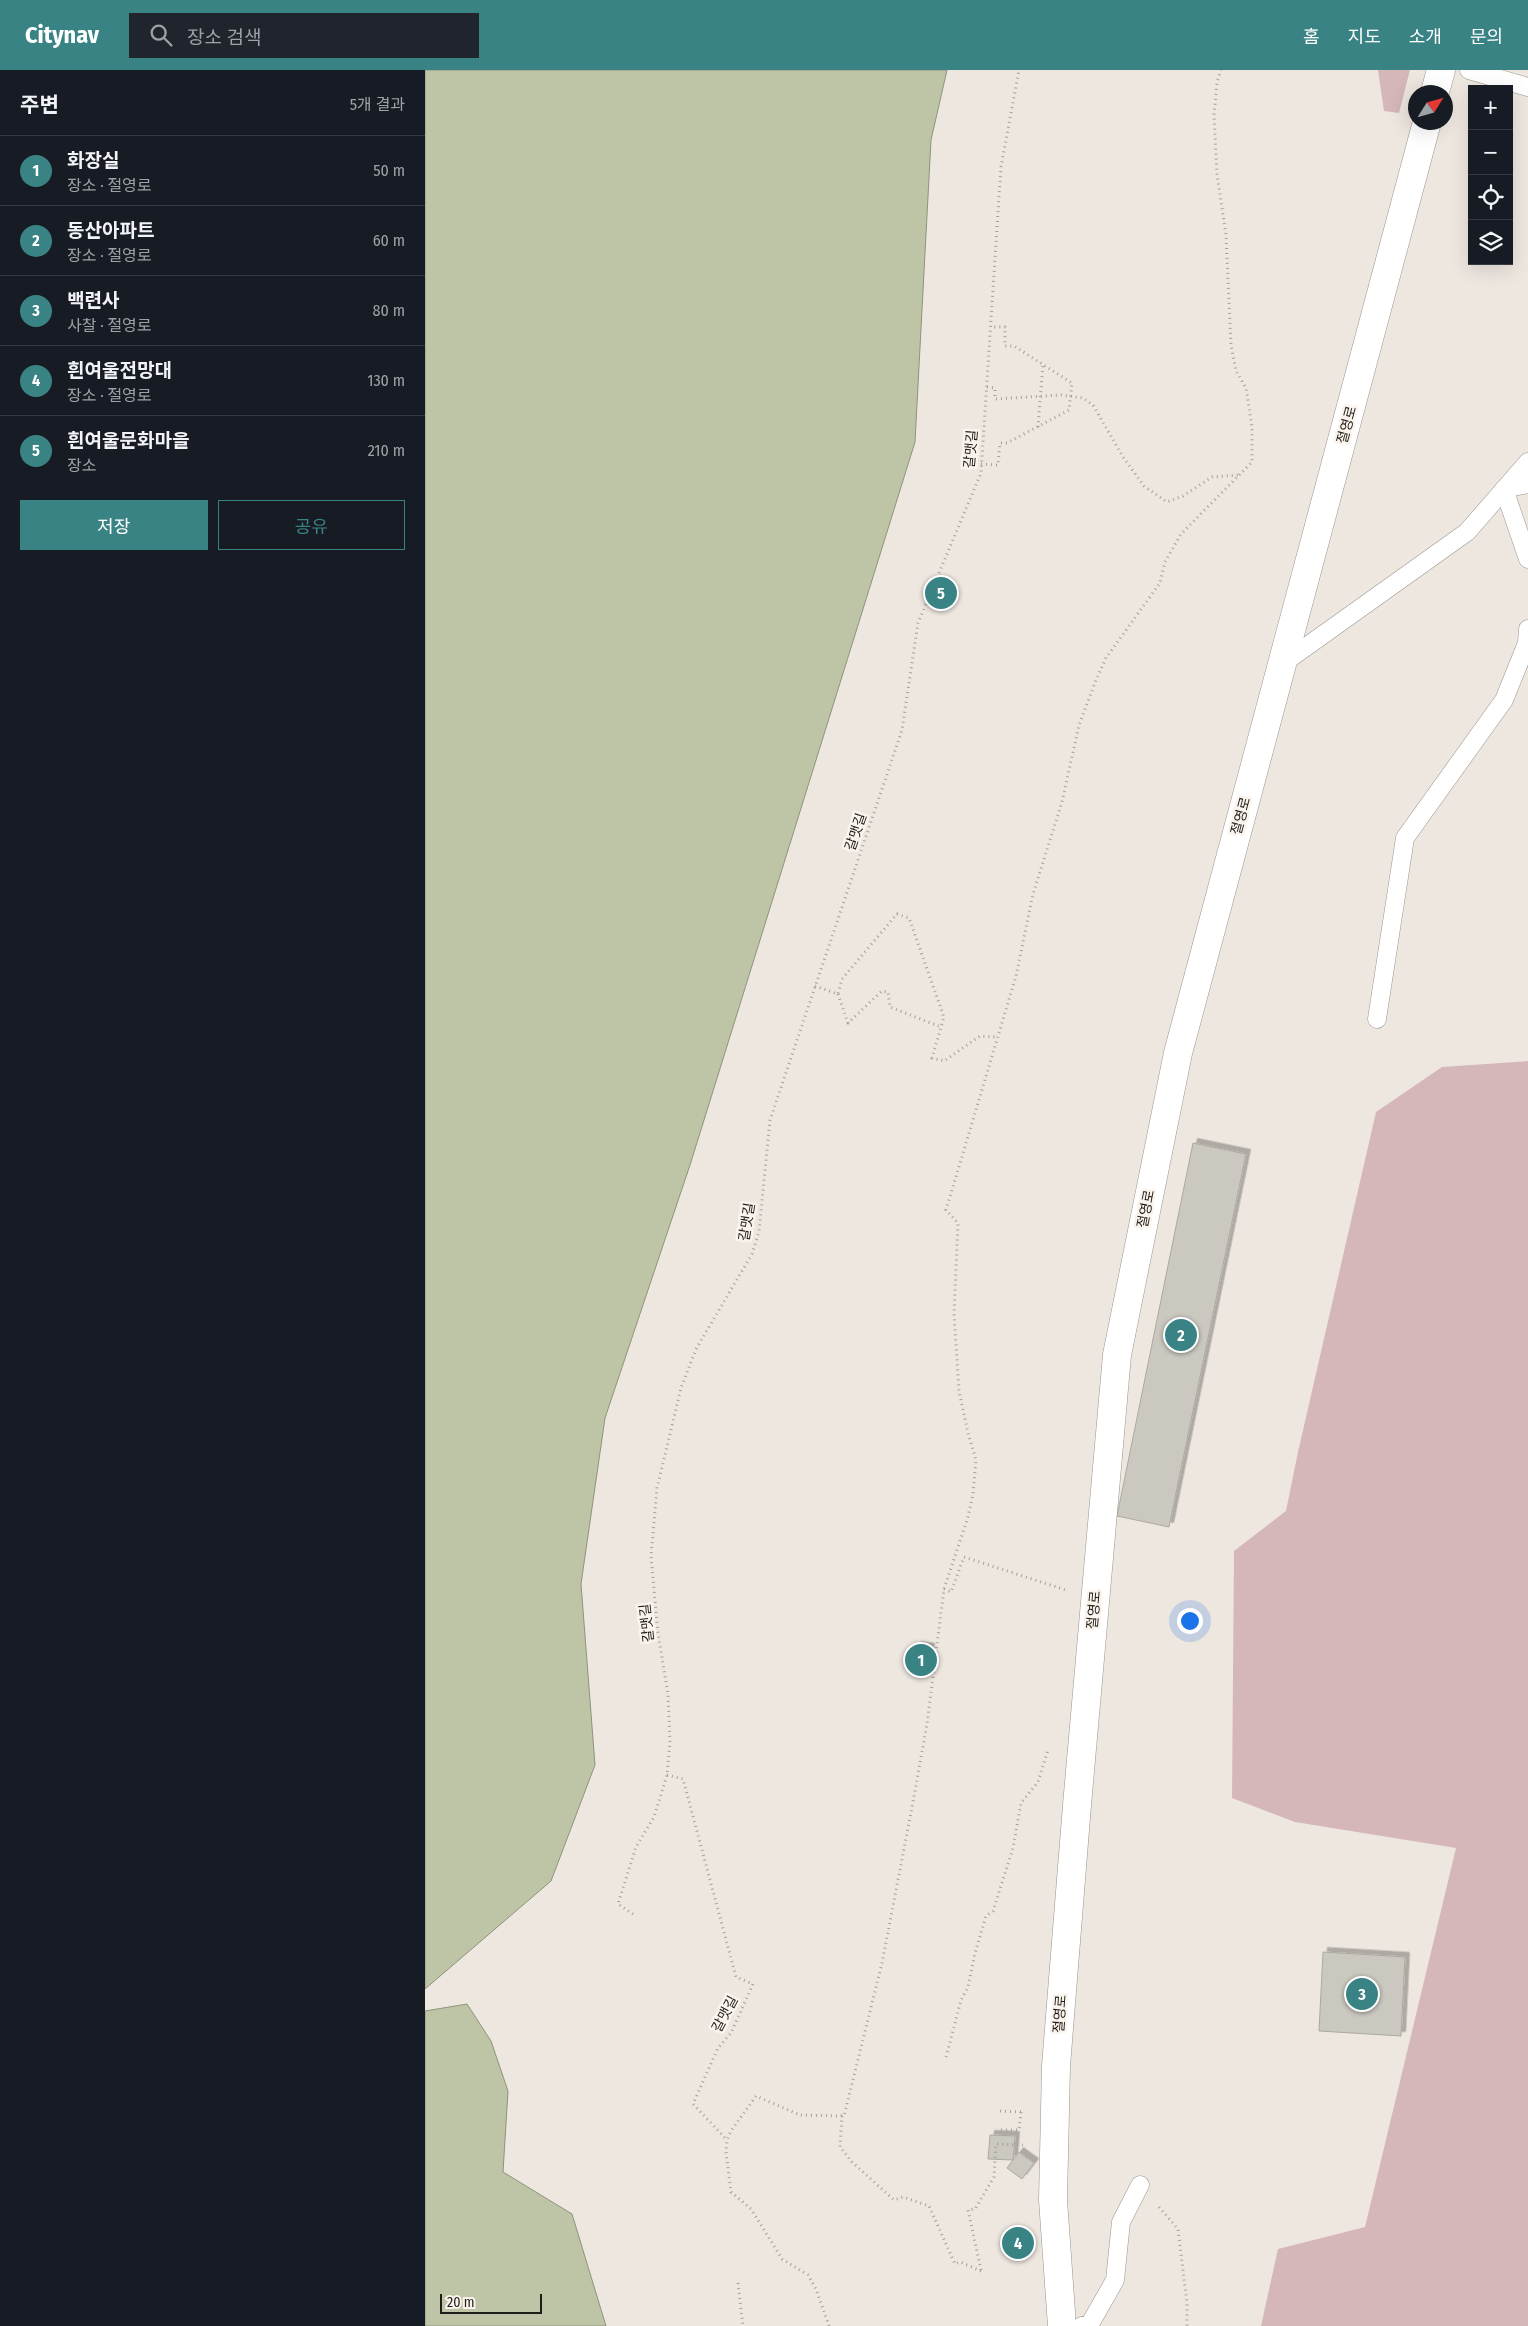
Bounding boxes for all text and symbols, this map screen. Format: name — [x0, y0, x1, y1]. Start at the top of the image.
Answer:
search box — [129, 13, 479, 58]
text: Citynav — [25, 21, 99, 49]
icon: search — [147, 21, 175, 49]
text: 장소 검색 — [187, 26, 261, 49]
text: 홈 — [1303, 26, 1320, 48]
text: 지도 — [1348, 26, 1381, 48]
text: 소개 — [1409, 26, 1442, 48]
text: 문의 — [1470, 26, 1503, 48]
north arrow — [1408, 85, 1453, 130]
map controls — [1468, 85, 1513, 265]
button: + — [1468, 85, 1513, 130]
text: 주변 — [20, 92, 59, 118]
text: 5개 결과 — [350, 95, 405, 114]
button: − — [1468, 130, 1513, 175]
text: 화장실 — [67, 149, 119, 172]
text: 1 — [33, 161, 39, 180]
text: 50 m — [373, 161, 405, 180]
button: locate — [1468, 175, 1513, 220]
text: 장소 · 절영로 — [67, 176, 152, 195]
text: 동산아파트 — [67, 219, 154, 242]
button: layers — [1468, 220, 1513, 265]
text: 2 — [32, 231, 40, 250]
text: 60 m — [373, 231, 405, 250]
text: 장소 · 절영로 — [67, 246, 152, 265]
text: 백련사 — [67, 289, 119, 312]
text: 3 — [32, 301, 40, 320]
text: 80 m — [373, 301, 405, 320]
text: 사찰 · 절영로 — [67, 316, 152, 335]
text: 흰여울전망대 — [67, 359, 172, 382]
text: 4 — [32, 371, 40, 390]
text: 130 m — [367, 371, 405, 390]
text: 장소 · 절영로 — [67, 386, 152, 405]
street label: 절영로 — [1334, 404, 1360, 446]
text: 흰여울문화마을 — [67, 429, 189, 452]
street label: 갈맷길 — [961, 429, 981, 469]
text: 5 — [32, 441, 40, 460]
text: 210 m — [368, 441, 405, 460]
text: 장소 — [67, 456, 96, 475]
button: 저장 — [20, 500, 208, 550]
button: 공유 — [218, 500, 405, 550]
pin: 5 — [925, 574, 957, 612]
street label: 절영로 — [1228, 795, 1254, 837]
street label: 갈맷길 — [842, 811, 870, 853]
street label: 절영로 — [1134, 1188, 1158, 1230]
street label: 갈맷길 — [736, 1202, 758, 1242]
pin: 2 — [1165, 1316, 1197, 1354]
street label: 절영로 — [1084, 1590, 1104, 1630]
street label: 갈맷길 — [637, 1603, 657, 1643]
your location — [1177, 1608, 1203, 1634]
pin: 1 — [905, 1641, 937, 1679]
pin: 3 — [1346, 1975, 1378, 2013]
street label: 갈맷길 — [708, 1993, 742, 2035]
street label: 절영로 — [1050, 1994, 1070, 2034]
pin: 4 — [1002, 2224, 1034, 2262]
scale bar — [440, 2291, 543, 2314]
text: 20 m — [447, 2294, 475, 2311]

